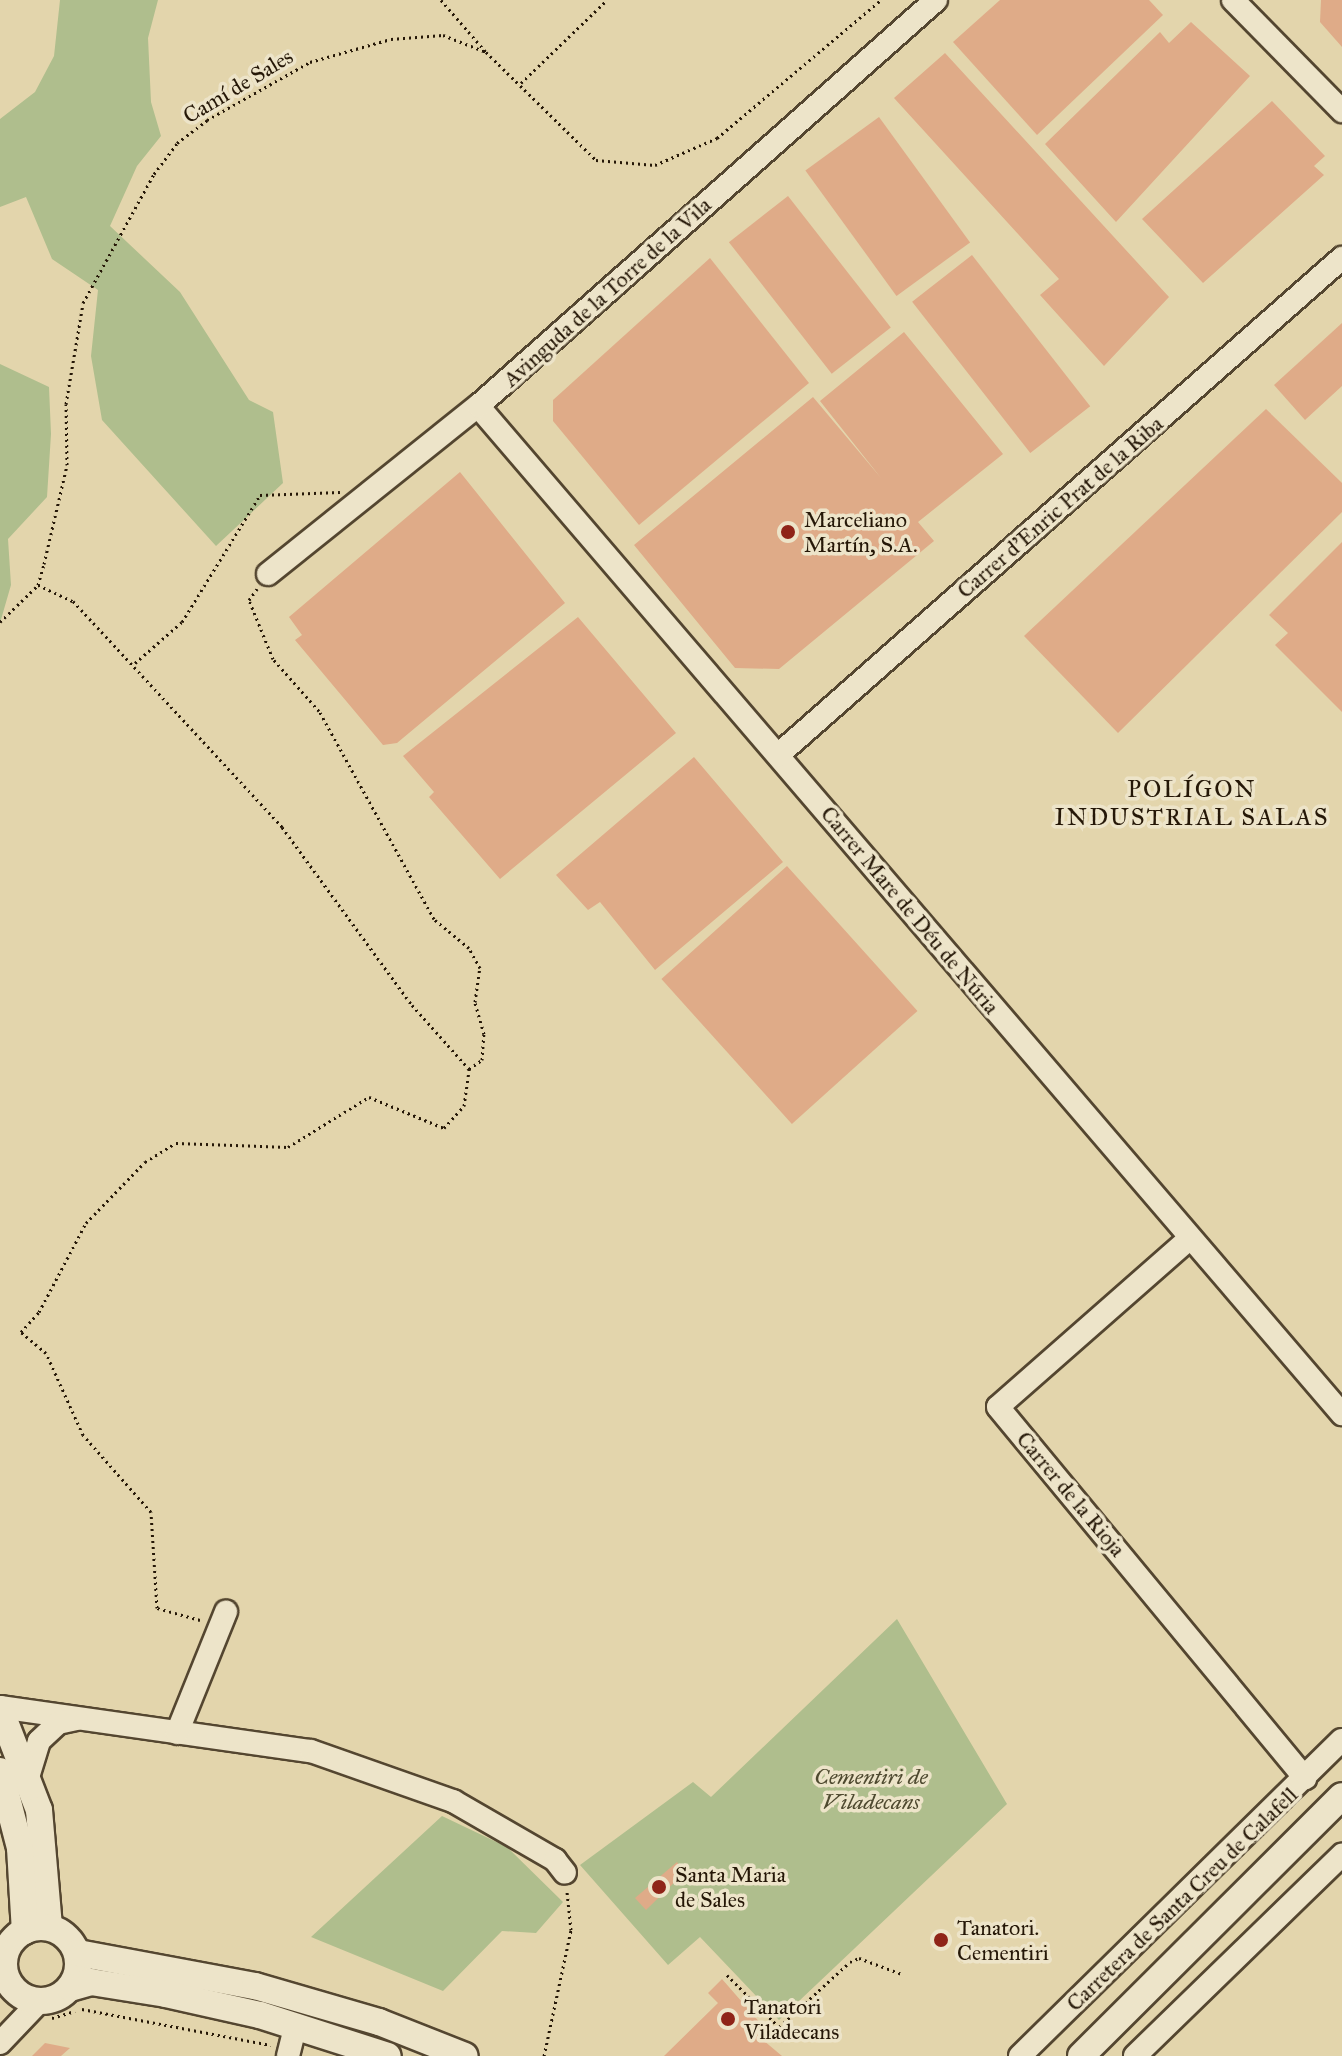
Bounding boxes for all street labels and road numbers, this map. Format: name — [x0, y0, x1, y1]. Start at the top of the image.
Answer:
street label: Camí de Sales — [178, 43, 298, 129]
street label: Avinguda de la Torre de la Vila — [498, 192, 716, 392]
street label: Carrer d'Enric Prat de la Riba — [952, 410, 1168, 604]
street label: Carrer Mare de Déu de Núria — [815, 801, 1005, 1019]
street label: Carrer de la Rioja — [1011, 1426, 1131, 1562]
street label: Carretera de Santa Creu de Calafell — [1061, 1781, 1303, 2017]

